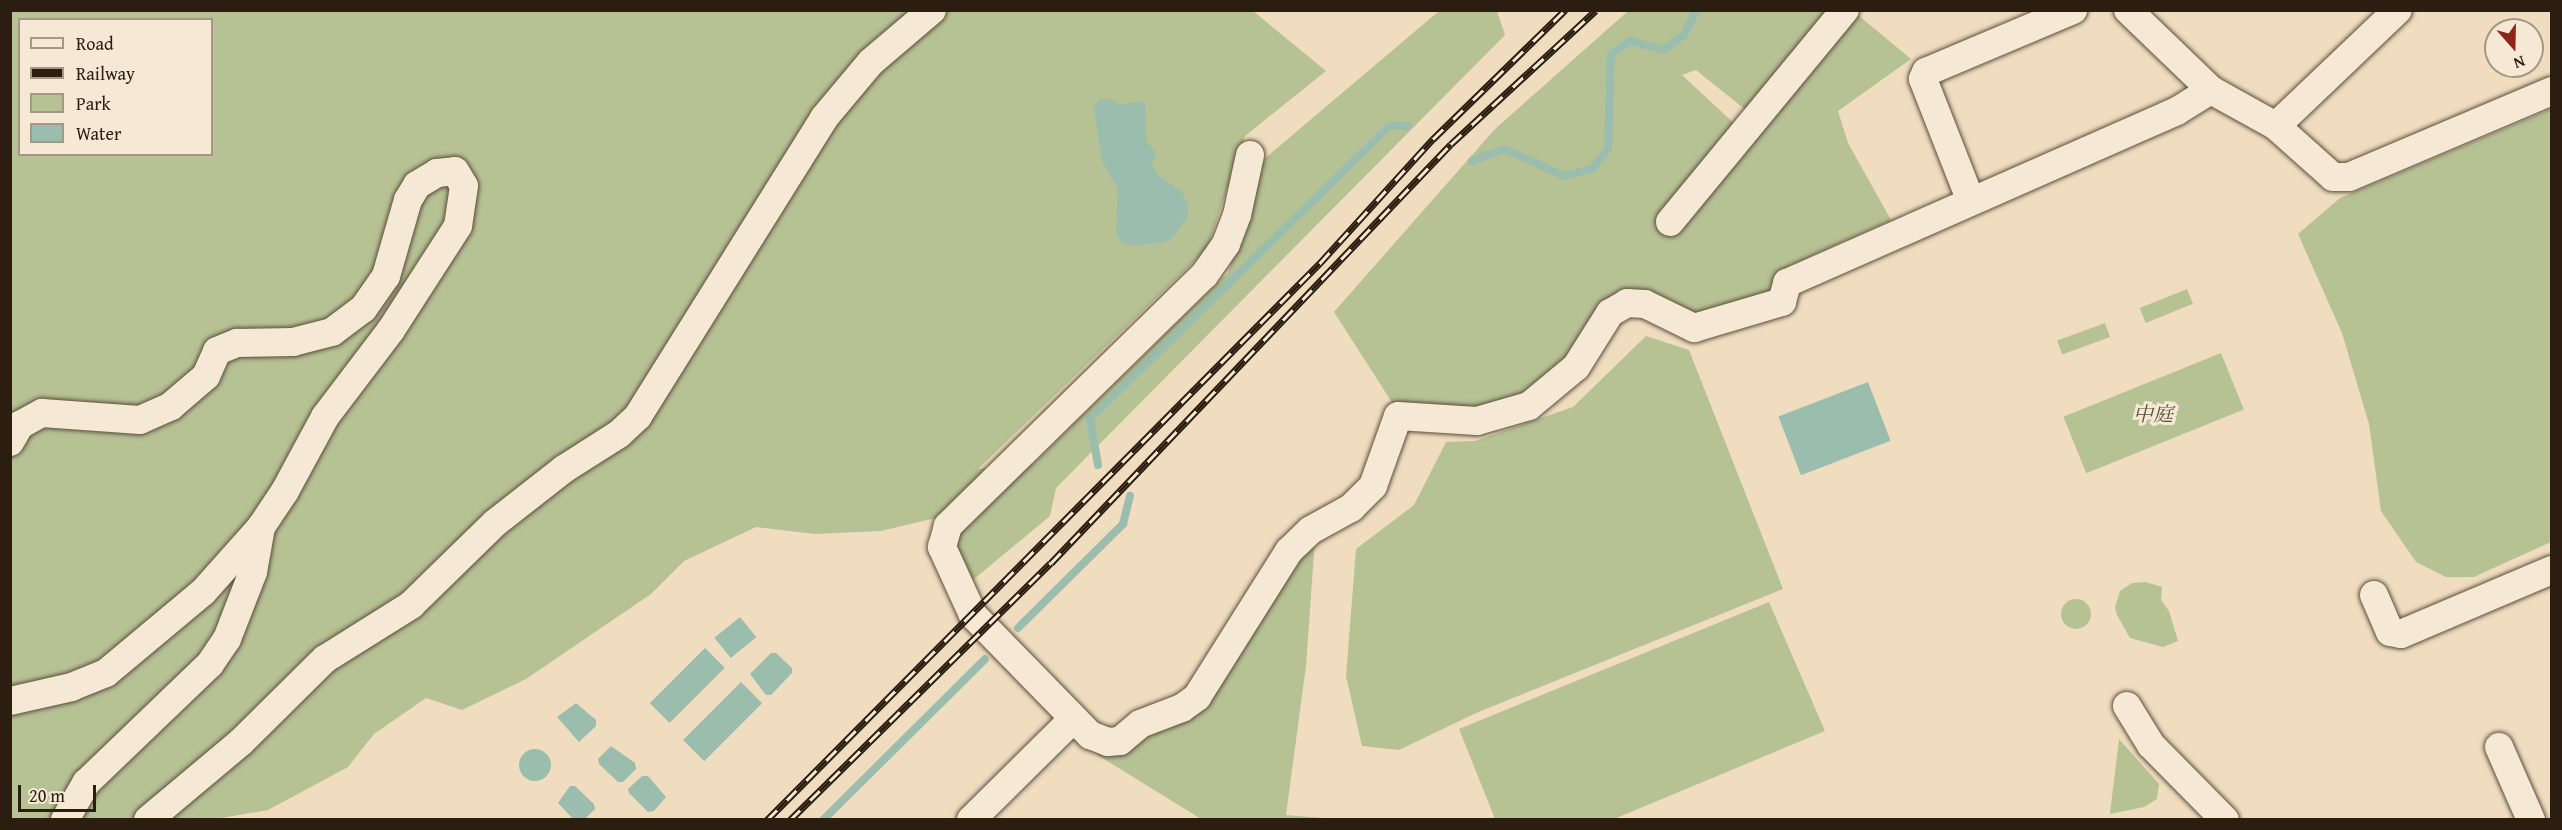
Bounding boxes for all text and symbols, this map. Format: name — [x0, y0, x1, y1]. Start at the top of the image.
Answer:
legend — [18, 18, 213, 156]
north arrow — [2484, 18, 2544, 78]
text: Road — [76, 30, 114, 57]
text: N — [2510, 50, 2529, 76]
text: Railway — [76, 60, 135, 87]
text: Park — [76, 90, 111, 117]
text: Water — [76, 120, 121, 147]
park label: 中庭 — [2133, 401, 2173, 425]
scale bar — [21, 773, 99, 811]
text: 20 m — [29, 782, 65, 809]

